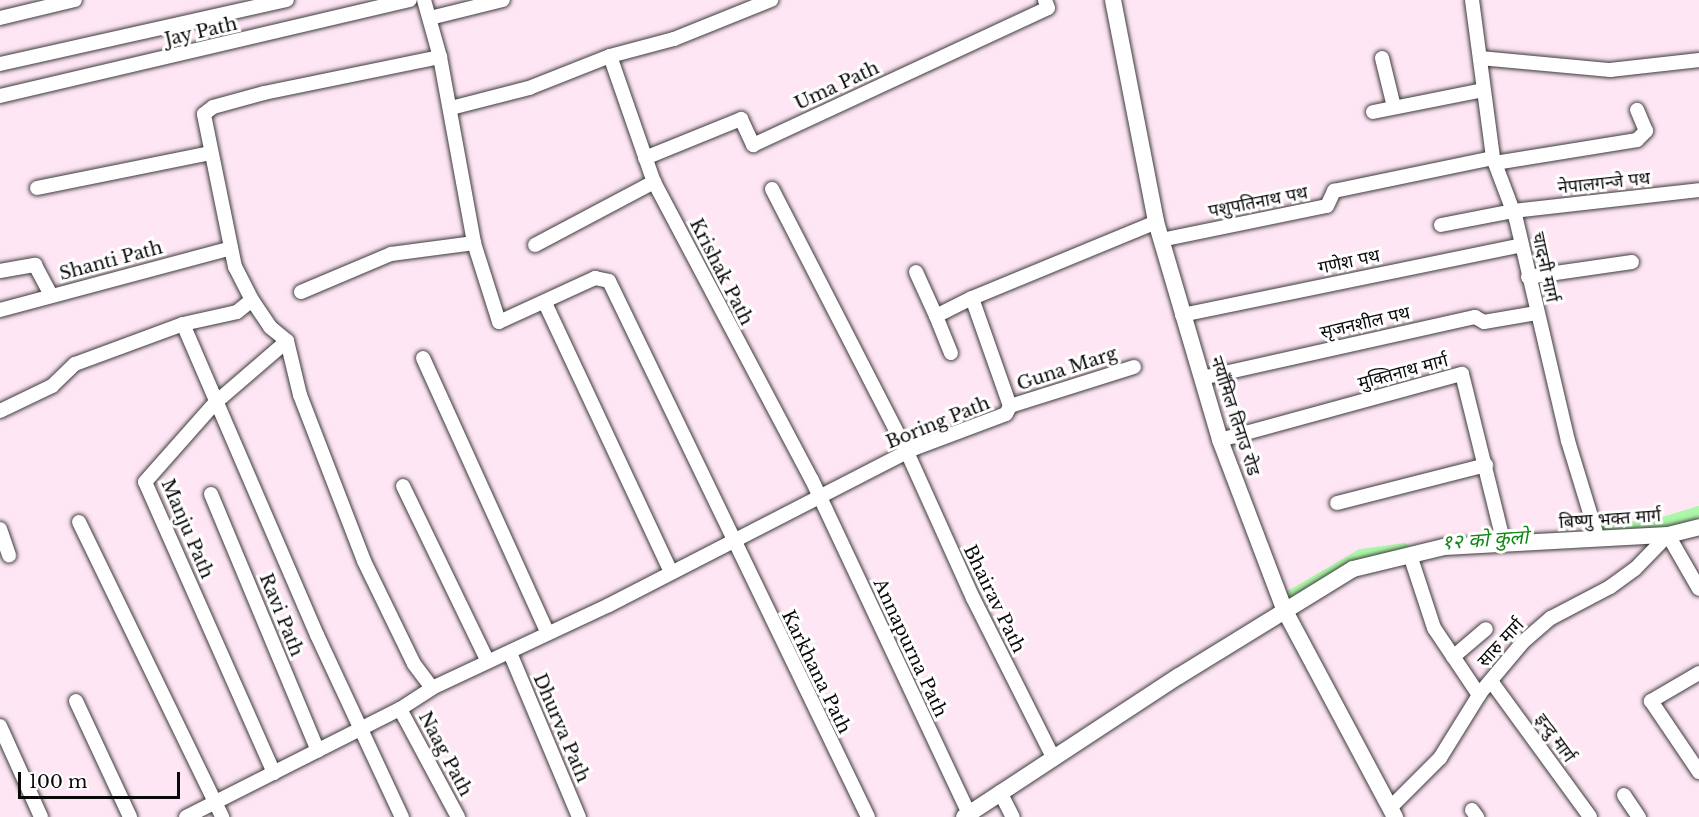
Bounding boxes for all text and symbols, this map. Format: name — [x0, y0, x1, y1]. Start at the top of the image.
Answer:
street label: Jay Path — [162, 13, 240, 51]
street label: Uma Path — [791, 57, 883, 115]
street label: नेपालगन्जे पथ — [1557, 167, 1651, 199]
street label: पशुपतिनाथ पथ — [1207, 182, 1309, 222]
street label: Krishak Path — [685, 215, 757, 329]
street label: चादनी मार्ग — [1527, 230, 1563, 304]
street label: Shanti Path — [57, 237, 165, 285]
street label: गणेश पथ — [1316, 245, 1382, 279]
street label: सृजनशील पथ — [1318, 302, 1412, 344]
street label: Guna Marg — [1014, 343, 1120, 395]
street label: मुक्तिनाथ मार्ग — [1356, 350, 1450, 394]
street label: नयाँमिल तिनाउ रोड — [1206, 354, 1264, 478]
street label: Boring Path — [883, 392, 993, 454]
street label: Manju Path — [156, 476, 218, 582]
street label: बिष्णु भक्त मार्ग — [1558, 505, 1662, 533]
water label: १२ को कुलो — [1441, 525, 1529, 555]
street label: Bhairav Path — [958, 541, 1030, 657]
street label: Ravi Path — [255, 570, 307, 660]
street label: Annapurna Path — [868, 575, 952, 721]
street label: Karkhana Path — [777, 607, 855, 737]
street label: सारु मार्ग — [1473, 614, 1529, 672]
street label: Dhurva Path — [528, 670, 594, 786]
street label: Naag Path — [414, 708, 476, 800]
street label: इन्दु मार्ग — [1530, 710, 1580, 766]
scale bar — [21, 760, 183, 798]
text: 100 m — [29, 771, 87, 793]

